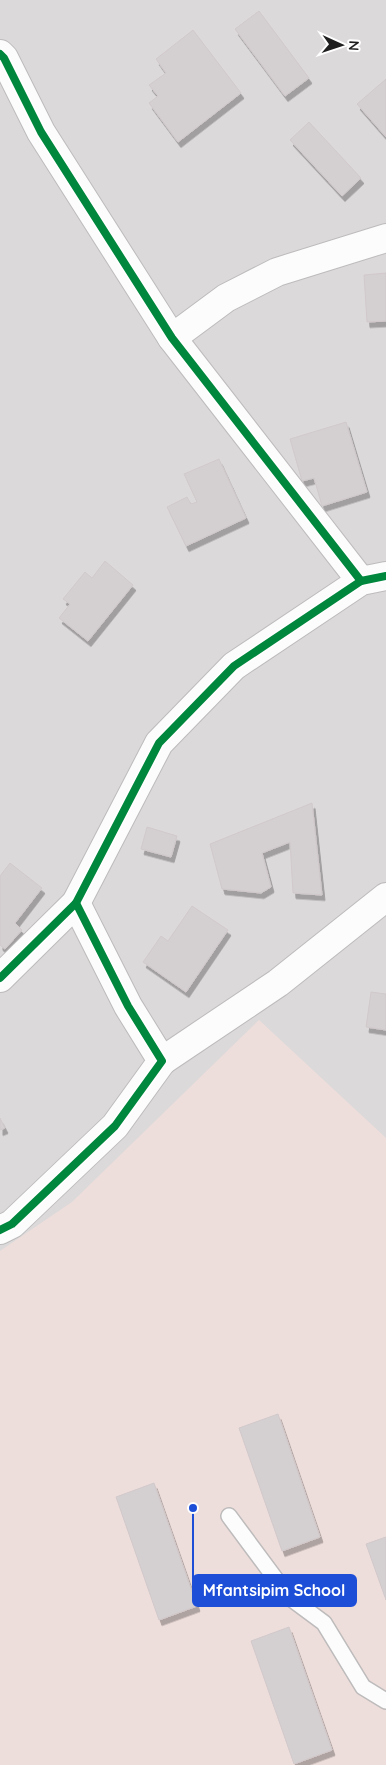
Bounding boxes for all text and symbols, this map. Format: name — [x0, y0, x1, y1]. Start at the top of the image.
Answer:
north arrow — [316, 20, 366, 70]
text: N — [345, 40, 363, 51]
callout: Mfantsipim School — [193, 1575, 356, 1606]
text: Mfantsipim School — [203, 1580, 345, 1600]

